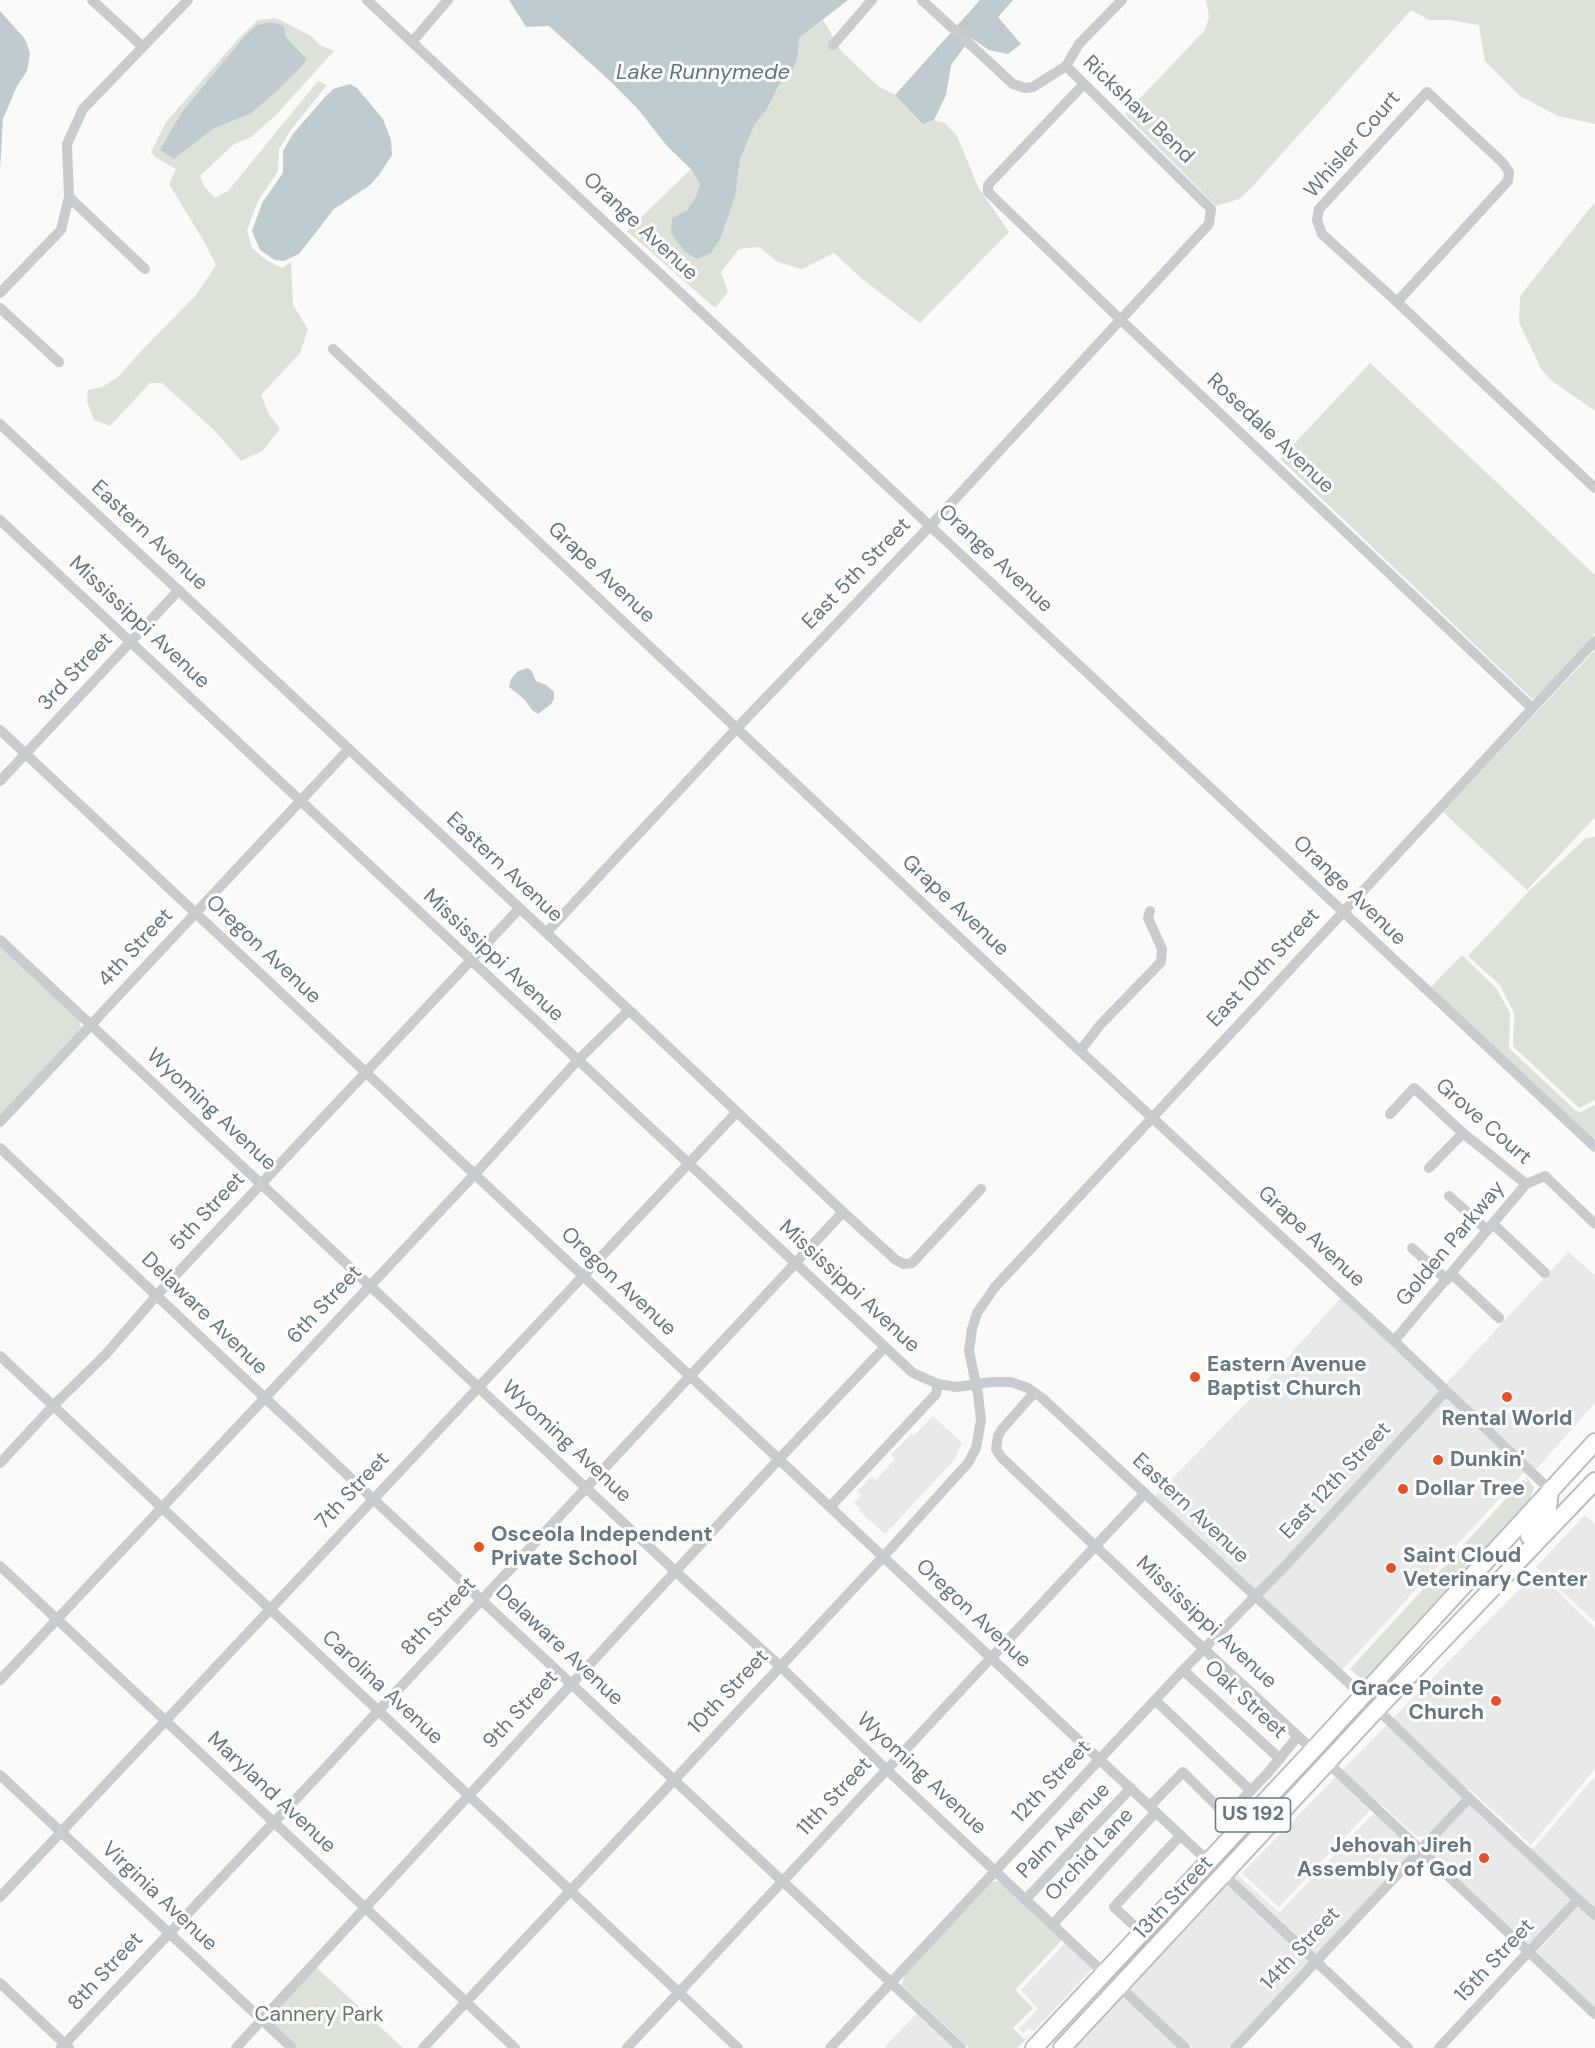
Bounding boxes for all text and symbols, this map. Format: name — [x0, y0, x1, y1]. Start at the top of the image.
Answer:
street label: Rickshaw Bend — [1077, 51, 1199, 169]
water label: Lake Runnymede — [616, 60, 790, 86]
street label: Whisler Court — [1300, 86, 1406, 204]
street label: Orange Avenue — [577, 167, 703, 287]
street label: Rosedale Avenue — [1201, 369, 1339, 499]
street label: Eastern Avenue — [86, 476, 212, 596]
street label: Orange Avenue — [932, 499, 1058, 619]
street label: East 5th Street — [797, 513, 917, 635]
street label: Grape Avenue — [542, 517, 660, 629]
street label: Mississippi Avenue — [63, 551, 215, 695]
street label: 3rd Street — [33, 628, 119, 716]
street label: Eastern Avenue — [441, 808, 567, 928]
street label: Orange Avenue — [1287, 831, 1411, 951]
street label: Grape Avenue — [896, 850, 1014, 962]
street label: Mississippi Avenue — [417, 884, 569, 1028]
street label: Oregon Avenue — [200, 890, 326, 1010]
street label: East 10th Street — [1202, 903, 1326, 1033]
street label: 4th Street — [93, 904, 179, 992]
street label: Wyoming Avenue — [141, 1044, 281, 1176]
street label: Grove Court — [1430, 1074, 1536, 1170]
street label: 5th Street — [165, 1167, 251, 1257]
street label: Golden Parkway — [1391, 1176, 1511, 1312]
street label: Grape Avenue — [1252, 1181, 1370, 1293]
street label: Mississippi Avenue — [773, 1215, 925, 1359]
street label: Oregon Avenue — [555, 1222, 681, 1342]
street label: Delaware Avenue — [136, 1247, 272, 1381]
street label: 6th Street — [282, 1260, 368, 1350]
place label: Eastern Avenue Baptist Church — [1207, 1352, 1367, 1402]
marker: Eastern Avenue Baptist Church — [1188, 1370, 1202, 1384]
street label: Wyoming Avenue — [496, 1376, 636, 1508]
marker: Rental World — [1500, 1390, 1514, 1404]
place label: Rental World — [1441, 1406, 1573, 1432]
street label: East 12th Street — [1275, 1417, 1397, 1545]
street label: 7th Street — [311, 1447, 395, 1535]
place label: Dunkin' — [1450, 1447, 1525, 1473]
street label: Eastern Avenue — [1127, 1449, 1253, 1569]
marker: Dunkin' — [1431, 1453, 1445, 1467]
place label: Dollar Tree — [1415, 1476, 1525, 1502]
marker: Dollar Tree — [1396, 1482, 1410, 1496]
place label: Osceola Independent Private School — [491, 1522, 713, 1572]
marker: Osceola Independent Private School — [472, 1540, 486, 1554]
place label: Saint Cloud Veterinary Center — [1403, 1543, 1587, 1593]
street label: Mississippi Avenue — [1130, 1551, 1282, 1695]
street label: Oregon Avenue — [910, 1554, 1036, 1674]
marker: Saint Cloud Veterinary Center — [1384, 1561, 1398, 1575]
street label: 8th Street — [396, 1573, 482, 1661]
street label: Delaware Avenue — [490, 1580, 628, 1712]
street label: Carolina Avenue — [316, 1625, 448, 1751]
street label: 10th Street — [684, 1645, 774, 1739]
street label: Oak Street — [1199, 1656, 1291, 1744]
street label: 9th Street — [478, 1665, 564, 1755]
place label: Grace Pointe Church — [1351, 1676, 1484, 1726]
marker: Grace Pointe Church — [1489, 1694, 1503, 1708]
street label: Wyoming Avenue — [851, 1708, 991, 1840]
street label: Maryland Avenue — [201, 1727, 341, 1859]
street label: 12th Street — [1007, 1735, 1097, 1829]
street label: 11th Street — [792, 1752, 878, 1842]
street label: Palm Avenue — [1012, 1778, 1116, 1884]
road number: US 192 — [1216, 1798, 1290, 1832]
street label: Orchid Lane — [1041, 1803, 1139, 1907]
place label: Jehovah Jireh Assembly of God — [1297, 1833, 1472, 1883]
street label: Virginia Avenue — [96, 1837, 222, 1957]
street label: 13th Street — [1129, 1851, 1219, 1945]
marker: Jehovah Jireh Assembly of God — [1477, 1851, 1491, 1865]
street label: 14th Street — [1256, 1902, 1346, 1996]
street label: 15th Street — [1450, 1914, 1540, 2008]
street label: 8th Street — [63, 1928, 149, 2016]
park label: Cannery Park — [254, 2002, 384, 2028]

